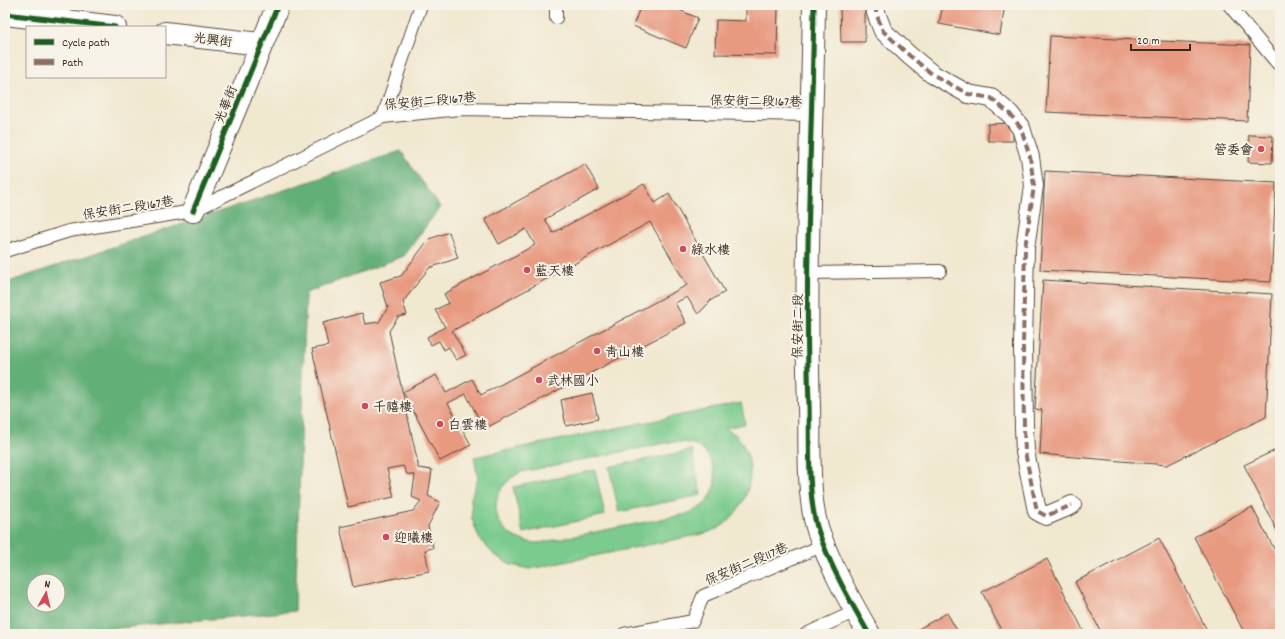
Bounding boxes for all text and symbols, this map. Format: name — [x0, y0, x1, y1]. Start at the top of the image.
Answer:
legend — [26, 26, 166, 78]
scale bar — [1131, 26, 1190, 52]
street label: 光興街 — [192, 30, 233, 53]
text: 20 m — [1137, 33, 1160, 50]
text: Cycle path — [62, 35, 110, 52]
text: Path — [62, 55, 83, 72]
street label: 光華街 — [211, 83, 243, 127]
street label: 保安街二段167巷 — [383, 89, 477, 116]
street label: 保安街二段167巷 — [710, 92, 802, 113]
place label: 管委會 — [1214, 142, 1253, 161]
marker: 管委會 — [1256, 144, 1266, 154]
street label: 保安街二段167巷 — [81, 193, 175, 226]
place label: 綠水樓 — [691, 242, 730, 261]
marker: 綠水樓 — [678, 244, 688, 254]
place label: 藍天樓 — [535, 263, 574, 282]
marker: 藍天樓 — [522, 265, 532, 275]
street label: 保安街二段 — [790, 293, 809, 359]
place label: 青山樓 — [605, 344, 644, 363]
marker: 青山樓 — [592, 346, 602, 356]
place label: 武林國小 — [547, 373, 599, 392]
marker: 武林國小 — [534, 375, 544, 385]
place label: 千禧樓 — [373, 399, 412, 418]
marker: 千禧樓 — [360, 401, 370, 411]
place label: 白雲樓 — [448, 417, 487, 436]
marker: 白雲樓 — [435, 419, 445, 429]
place label: 迎曦樓 — [394, 530, 433, 549]
marker: 迎曦樓 — [381, 532, 391, 542]
street label: 保安街二段117巷 — [702, 539, 792, 591]
north arrow — [26, 573, 66, 613]
text: N — [43, 577, 51, 593]

